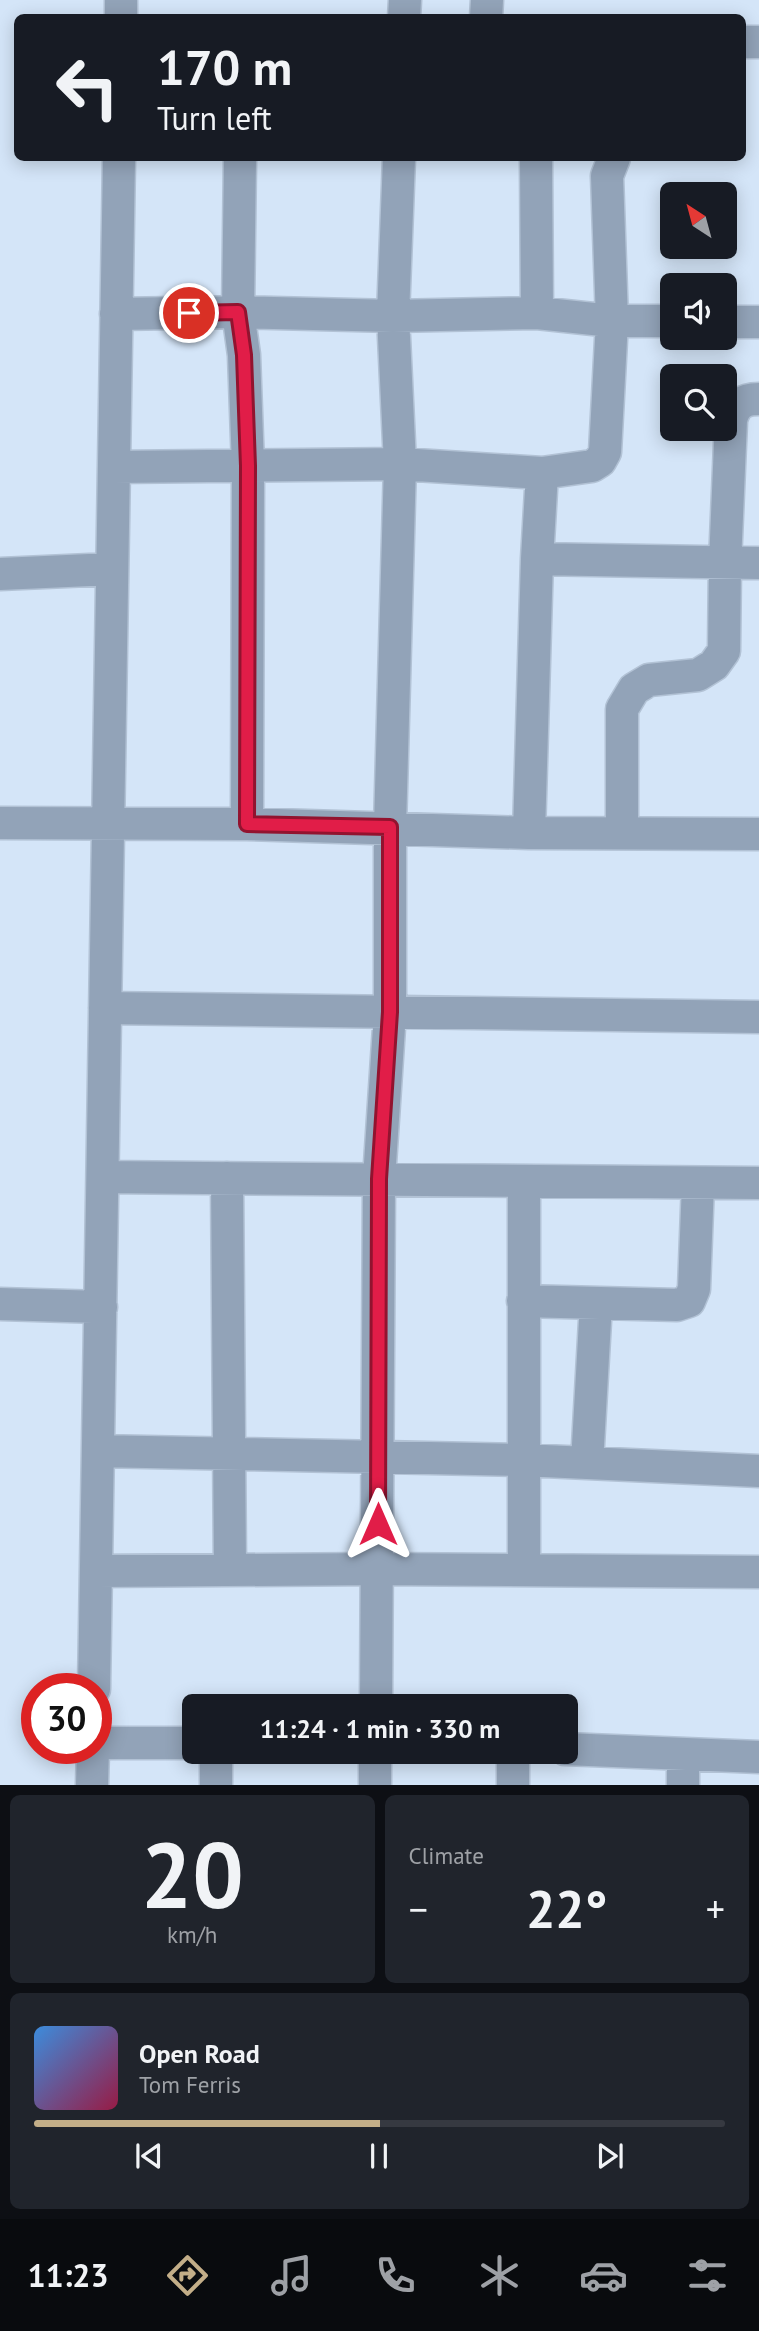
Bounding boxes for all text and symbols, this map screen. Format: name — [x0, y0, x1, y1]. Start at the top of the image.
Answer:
text: 170 m — [157, 35, 292, 99]
icon: left — [42, 42, 133, 133]
text: Turn left — [157, 97, 272, 139]
north arrow — [660, 182, 737, 259]
map controls — [660, 182, 737, 441]
button: sound — [660, 273, 737, 350]
pin — [159, 283, 219, 343]
icon: arrive — [170, 294, 208, 332]
button: search — [660, 364, 737, 441]
position arrow — [341, 1487, 415, 1561]
speed limit sign: 30 — [21, 1673, 112, 1764]
text: 11:24 · 1 min · 330 m — [260, 1712, 500, 1745]
text: 20 — [141, 1815, 244, 1933]
text: Climate — [409, 1841, 484, 1870]
text: 22° — [526, 1875, 608, 1942]
text: − — [409, 1884, 428, 1933]
text: + — [706, 1884, 725, 1933]
text: km/h — [167, 1920, 217, 1949]
text: Open Road — [139, 2037, 260, 2070]
text: Tom Ferris — [139, 2070, 241, 2099]
icon: previous — [130, 2137, 168, 2175]
icon: pause — [360, 2137, 398, 2175]
icon: next — [591, 2137, 629, 2175]
icon: directions — [163, 2251, 212, 2300]
icon: music — [267, 2251, 316, 2300]
icon: phone — [371, 2251, 420, 2300]
icon: climate — [475, 2251, 524, 2300]
icon: car — [579, 2251, 628, 2300]
icon: filters — [683, 2251, 732, 2300]
text: 11:23 — [27, 2254, 109, 2296]

